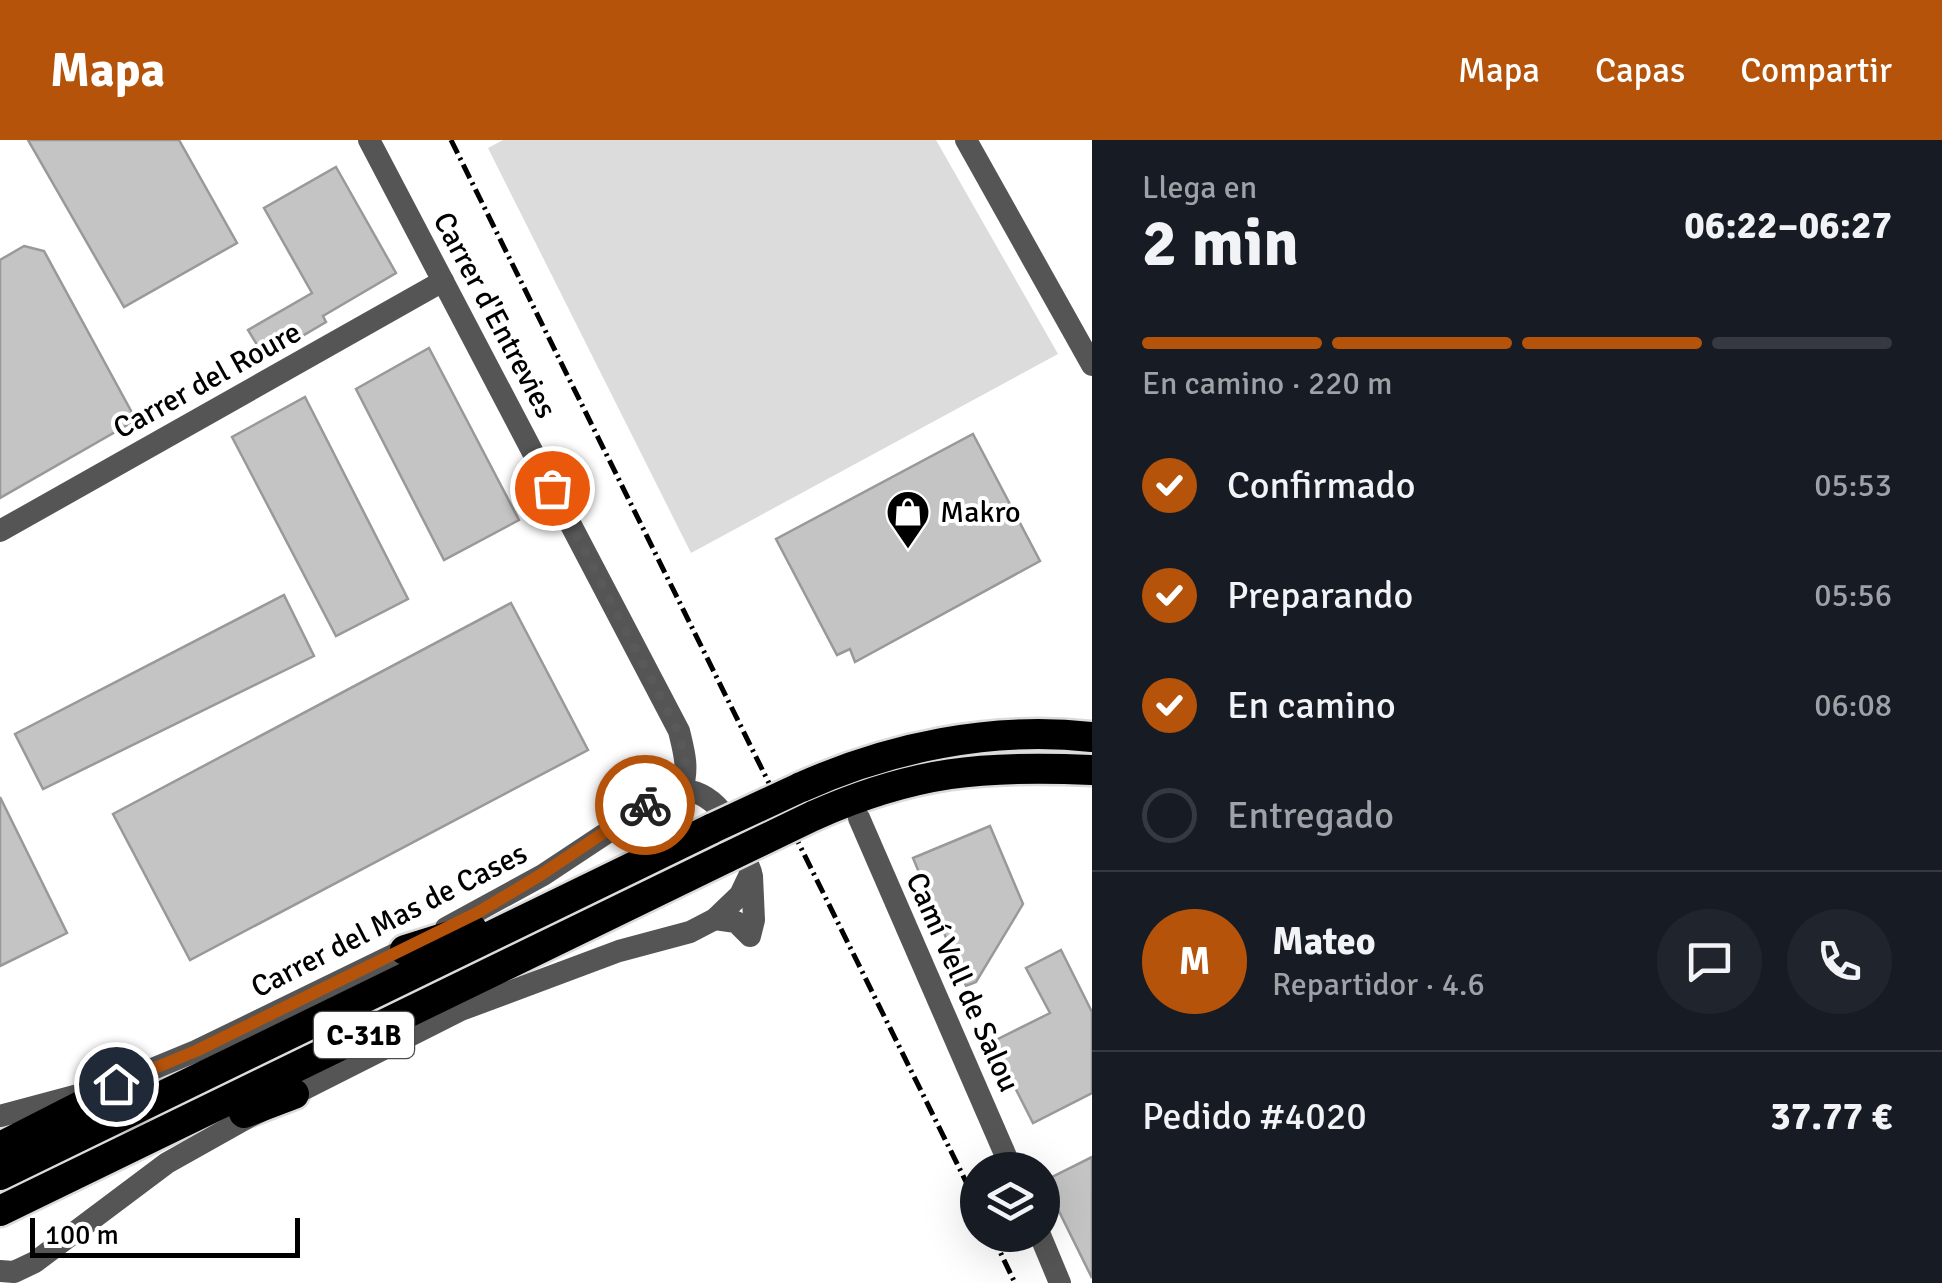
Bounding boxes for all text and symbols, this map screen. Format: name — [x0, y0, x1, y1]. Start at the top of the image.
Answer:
text: Mapa — [50, 41, 165, 100]
text: Mapa — [1458, 49, 1540, 92]
text: Capas — [1595, 49, 1685, 92]
text: Compartir — [1740, 49, 1892, 92]
text: Llega en — [1142, 168, 1257, 207]
text: 06:22–06:27 — [1684, 202, 1892, 249]
text: 2 min — [1142, 204, 1299, 284]
street label: Carrer d'Entrevies — [425, 206, 564, 425]
street label: Carrer del Roure — [107, 314, 307, 447]
text: En camino · 220 m — [1142, 364, 1392, 403]
pin — [510, 446, 595, 531]
icon: check — [1142, 458, 1197, 513]
icon: bag — [525, 461, 580, 516]
text: Confirmado — [1227, 462, 1416, 509]
text: 05:53 — [1814, 466, 1892, 505]
shop icon: Makro — [885, 489, 931, 550]
place label: Makro — [940, 494, 1021, 531]
icon: check — [1142, 568, 1197, 623]
text: Preparando — [1227, 572, 1413, 619]
text: 05:56 — [1814, 576, 1892, 615]
icon: check — [1142, 678, 1197, 733]
text: En camino — [1227, 682, 1396, 729]
text: 06:08 — [1814, 686, 1892, 725]
courier — [595, 755, 695, 855]
icon: bike — [618, 778, 673, 833]
text: Entregado — [1227, 792, 1394, 839]
street label: Carrer del Mas de Cases — [245, 835, 533, 1006]
street label: Camí Vell de Salou — [898, 867, 1027, 1098]
button: chat — [1657, 909, 1762, 1014]
button: phone — [1787, 909, 1892, 1014]
text: Mateo — [1272, 918, 1376, 965]
text: M — [1179, 938, 1210, 985]
text: Repartidor · 4.6 — [1272, 965, 1485, 1004]
road number: C-31B — [314, 1012, 414, 1058]
pin — [74, 1042, 159, 1127]
icon: home — [89, 1057, 144, 1112]
text: Pedido #4020 — [1142, 1093, 1367, 1140]
text: 37.77 € — [1770, 1093, 1892, 1140]
map controls — [960, 1152, 1060, 1252]
button: layers — [960, 1152, 1060, 1252]
scale bar — [30, 1213, 300, 1258]
text: 100 m — [45, 1218, 119, 1252]

